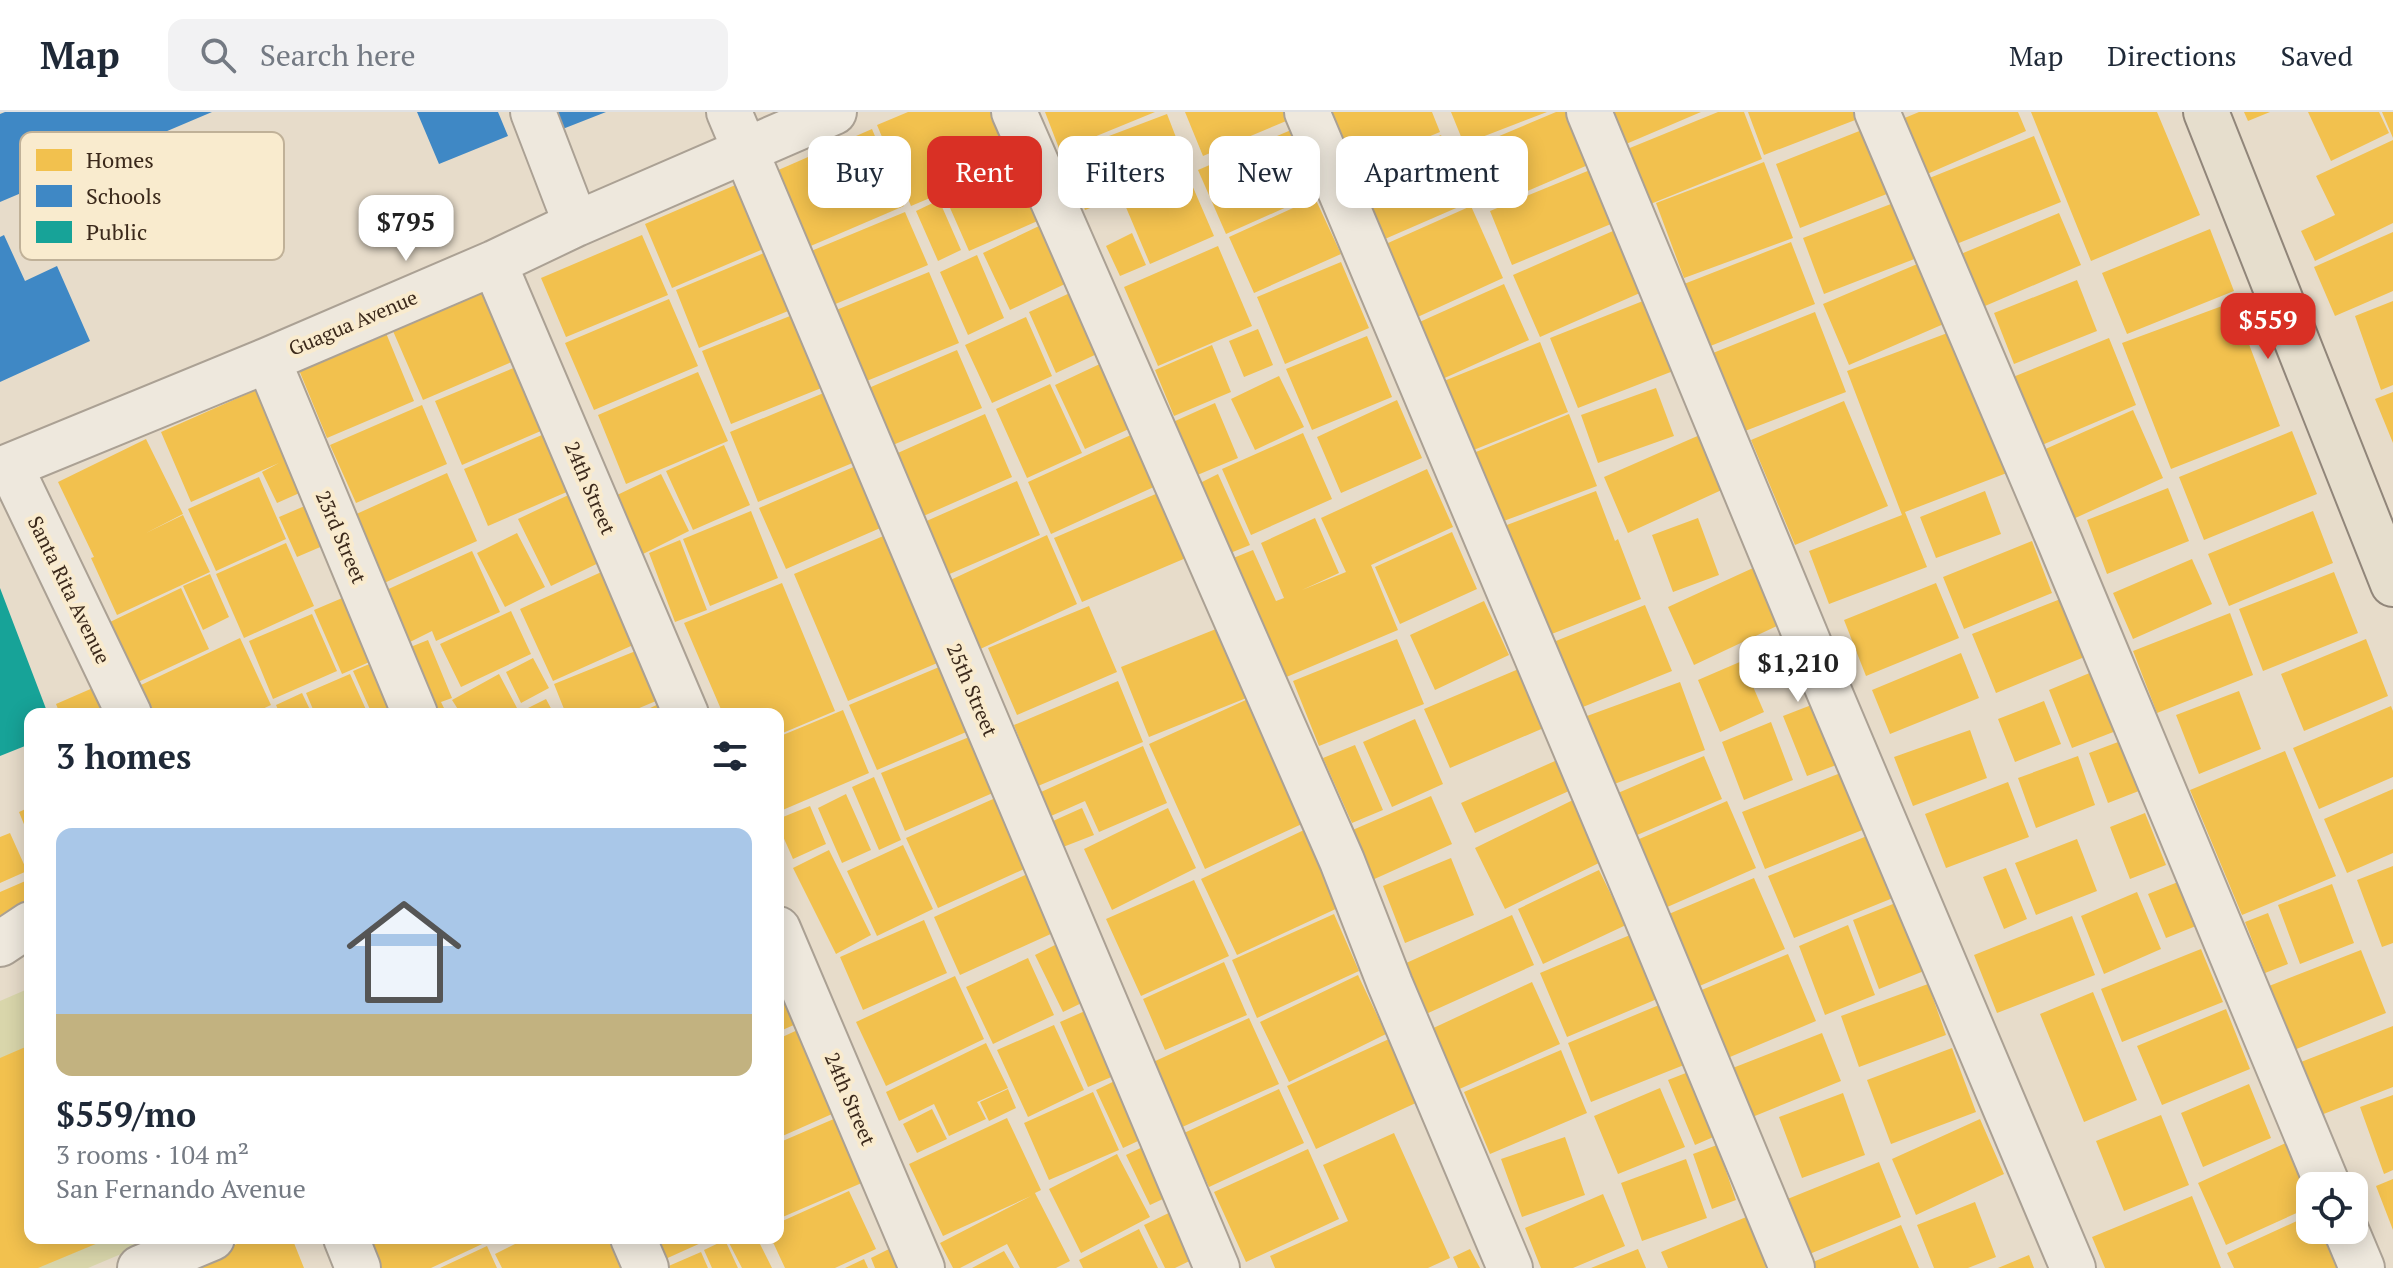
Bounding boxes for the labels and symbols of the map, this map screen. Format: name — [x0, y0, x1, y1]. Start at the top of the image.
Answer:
legend — [20, 132, 284, 260]
text: Homes — [86, 145, 154, 174]
text: Schools — [86, 181, 161, 210]
pin: $795 — [359, 195, 453, 263]
text: Public — [86, 217, 147, 246]
street label: Guagua Avenue — [284, 283, 421, 362]
pin: $559 — [2221, 293, 2315, 361]
street label: 24th Street — [559, 437, 622, 539]
street label: 23rd Street — [310, 486, 373, 588]
street label: Santa Rita Avenue — [22, 511, 117, 668]
pin: $1,210 — [1733, 636, 1863, 704]
street label: 25th Street — [941, 639, 1004, 741]
street label: 24th Street — [819, 1048, 882, 1150]

